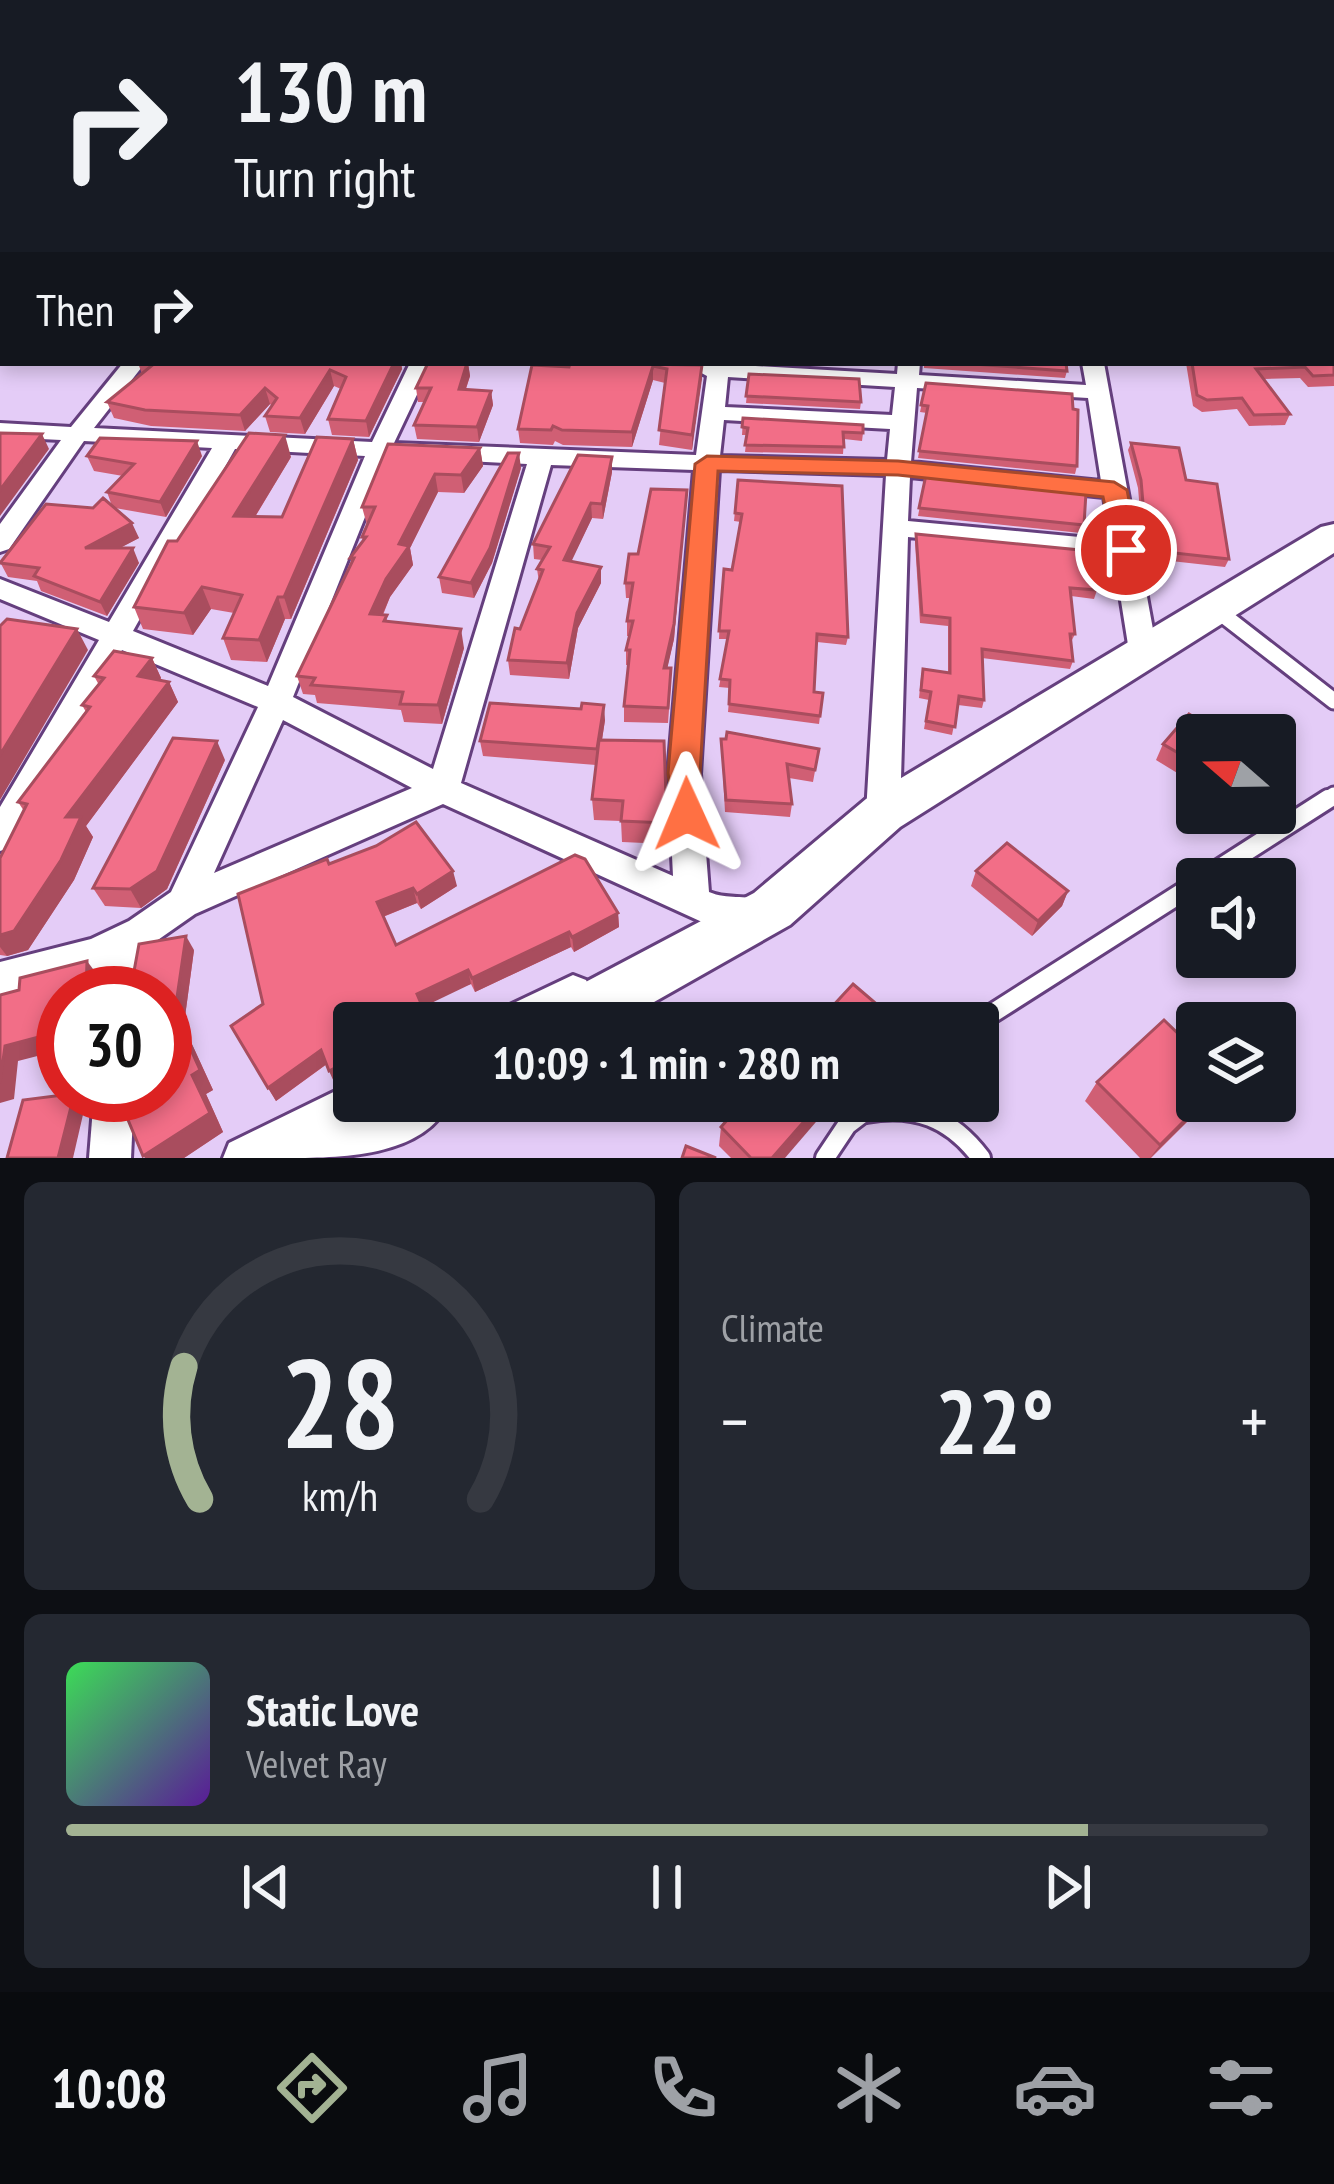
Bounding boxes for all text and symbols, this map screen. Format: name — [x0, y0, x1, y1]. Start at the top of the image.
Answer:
text: 130 m — [234, 36, 427, 145]
icon: right — [36, 48, 192, 204]
text: Turn right — [234, 142, 415, 212]
icon: right — [138, 276, 204, 342]
text: Then — [36, 280, 114, 338]
pin — [1075, 499, 1177, 601]
icon: arrive — [1093, 517, 1159, 583]
north arrow — [1176, 714, 1296, 834]
map controls — [1176, 714, 1296, 1122]
position arrow — [624, 751, 750, 877]
button: sound — [1176, 858, 1296, 978]
speed limit sign: 30 — [36, 966, 192, 1122]
button: layers — [1176, 1002, 1296, 1122]
text: 10:09 · 1 min · 280 m — [492, 1033, 840, 1091]
text: Climate — [721, 1302, 824, 1353]
text: 28 — [280, 1321, 399, 1482]
text: 22° — [935, 1362, 1054, 1479]
text: − — [721, 1378, 748, 1463]
text: + — [1241, 1378, 1268, 1463]
text: km/h — [301, 1467, 378, 1523]
text: Static Love — [246, 1680, 419, 1738]
text: Velvet Ray — [246, 1738, 387, 1789]
icon: previous — [233, 1854, 299, 1920]
icon: pause — [634, 1854, 700, 1920]
icon: next — [1035, 1854, 1101, 1920]
icon: directions — [270, 2046, 354, 2130]
icon: music — [456, 2046, 540, 2130]
icon: phone — [641, 2046, 725, 2130]
icon: climate — [827, 2046, 911, 2130]
icon: car — [1013, 2046, 1097, 2130]
icon: filters — [1199, 2046, 1283, 2130]
text: 10:08 — [51, 2053, 168, 2123]

